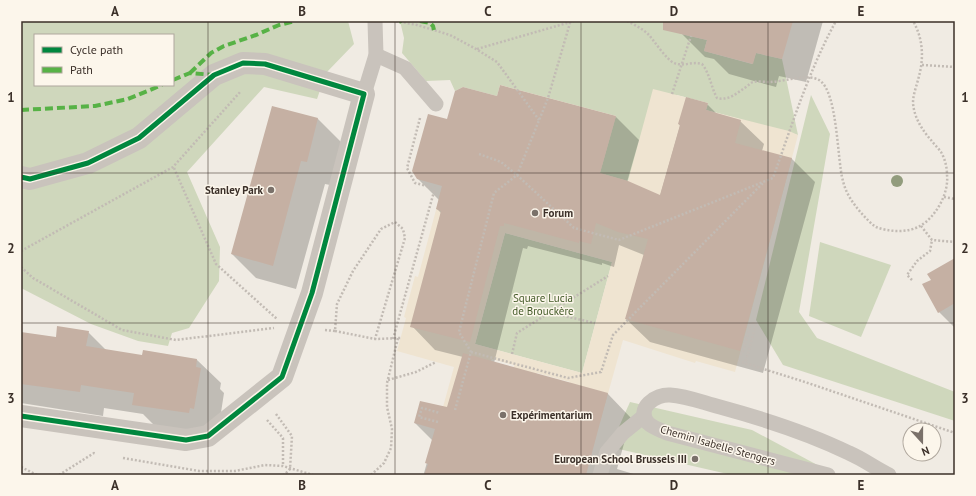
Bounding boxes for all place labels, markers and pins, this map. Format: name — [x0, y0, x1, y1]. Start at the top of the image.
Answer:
place label: Stanley Park — [205, 183, 264, 197]
marker: Stanley Park — [266, 185, 276, 195]
place label: Forum — [543, 206, 573, 220]
marker: Forum — [530, 208, 540, 218]
place label: Expérimentarium — [511, 408, 592, 422]
marker: Expérimentarium — [498, 410, 508, 420]
place label: European School Brussels III — [554, 452, 687, 466]
marker: European School Brussels III — [690, 454, 700, 464]

